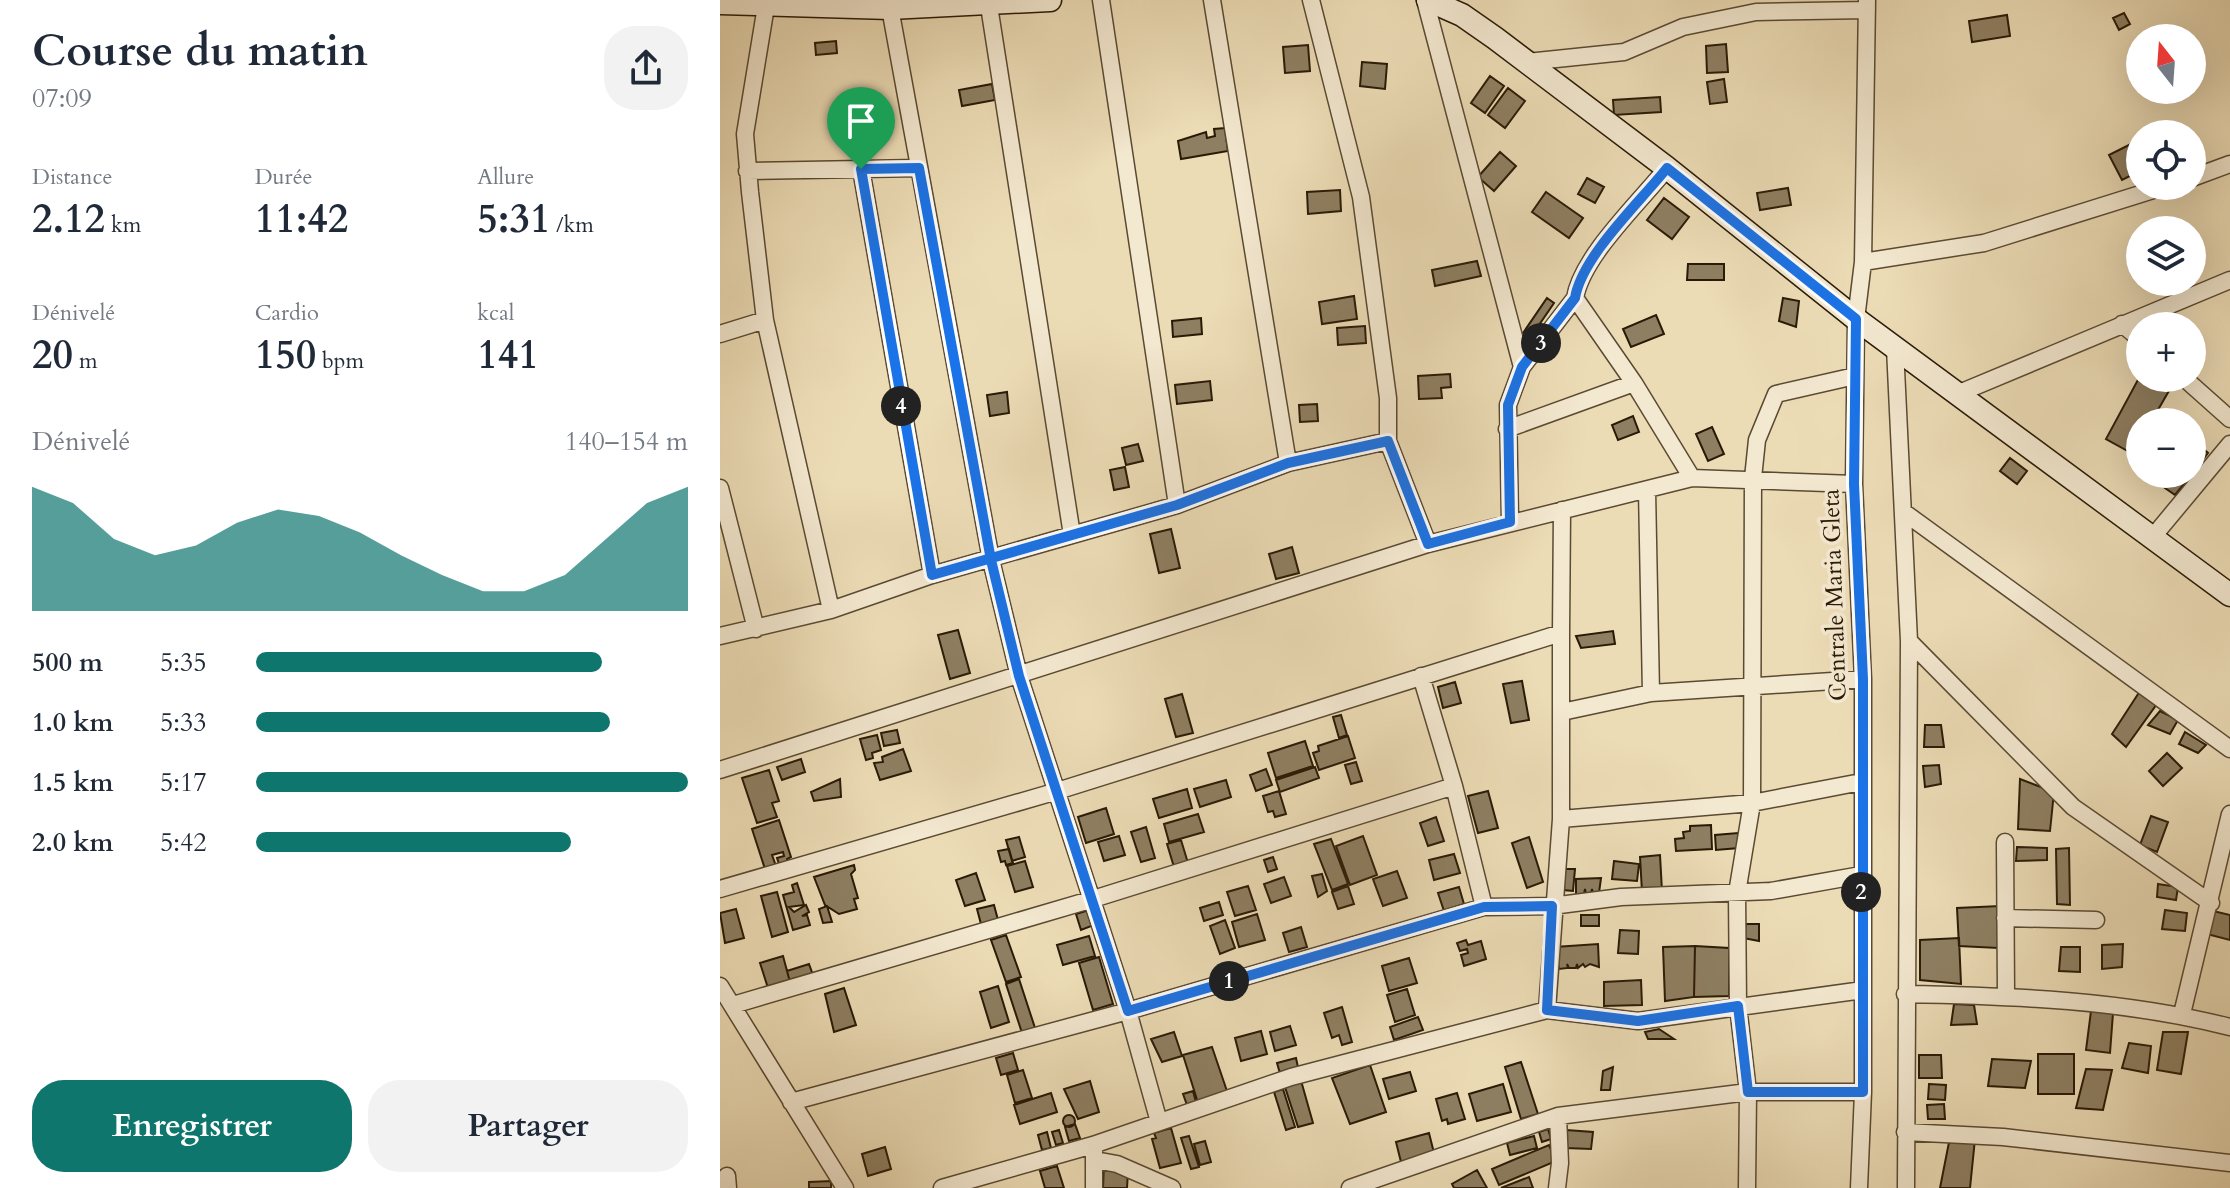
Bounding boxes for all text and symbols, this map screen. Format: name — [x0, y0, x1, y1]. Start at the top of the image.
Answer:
text: Course du matin — [32, 21, 368, 81]
north arrow — [2126, 24, 2206, 104]
map controls — [2126, 24, 2206, 488]
button: share — [604, 26, 688, 110]
text: 07:09 — [32, 81, 92, 116]
pin — [827, 87, 895, 169]
icon: arrive — [839, 99, 883, 143]
button: locate — [2126, 120, 2206, 200]
text: Distance — [32, 162, 112, 192]
text: Durée — [255, 162, 313, 192]
text: Allure — [477, 162, 534, 192]
text: 2.12 — [32, 192, 105, 247]
text: 11:42 — [255, 192, 348, 247]
text: 5:31 — [477, 192, 550, 247]
text: km — [105, 210, 141, 240]
text: /km — [550, 210, 594, 240]
button: layers — [2126, 216, 2206, 296]
text: Dénivelé — [32, 298, 115, 328]
text: Cardio — [255, 298, 319, 328]
text: kcal — [477, 298, 514, 328]
button: + — [2126, 312, 2206, 392]
pin: 3 — [1521, 323, 1561, 363]
text: 20 — [32, 328, 73, 383]
text: 150 — [255, 328, 316, 383]
text: 141 — [477, 328, 539, 383]
text: 3 — [1535, 328, 1547, 358]
text: m — [73, 346, 98, 376]
text: bpm — [316, 346, 364, 376]
pin: 4 — [881, 386, 921, 426]
text: 4 — [895, 391, 907, 421]
button: − — [2126, 408, 2206, 488]
text: Dénivelé — [32, 424, 130, 459]
text: 140–154 m — [565, 424, 688, 459]
street label: Centrale Maria Gleta — [1814, 488, 1855, 702]
text: 500 m — [32, 645, 103, 680]
text: 5:35 — [160, 645, 207, 680]
text: 1.0 km — [32, 705, 113, 740]
text: 5:33 — [160, 705, 207, 740]
text: 1.5 km — [32, 765, 113, 800]
text: 5:17 — [160, 765, 207, 800]
text: 2.0 km — [32, 825, 113, 860]
text: 5:42 — [160, 825, 207, 860]
pin: 2 — [1841, 872, 1881, 912]
text: 2 — [1855, 877, 1867, 907]
pin: 1 — [1209, 961, 1249, 1001]
text: 1 — [1223, 966, 1235, 996]
button: Enregistrer — [32, 1080, 352, 1172]
button: Partager — [368, 1080, 688, 1172]

